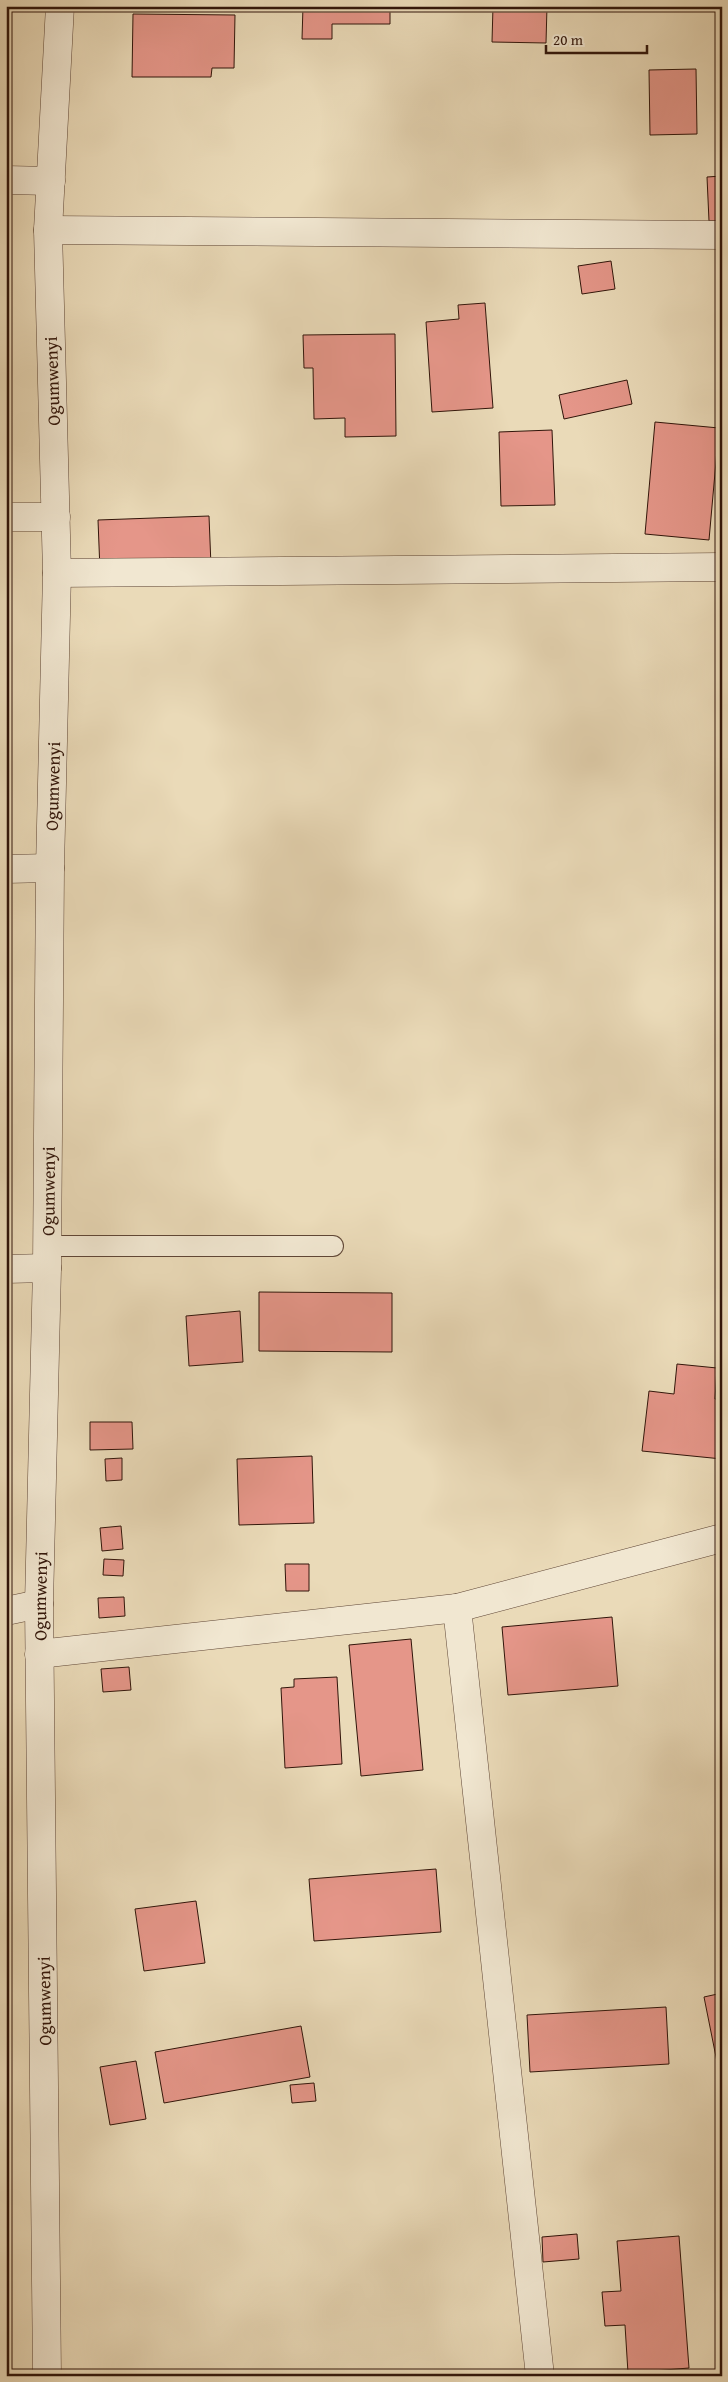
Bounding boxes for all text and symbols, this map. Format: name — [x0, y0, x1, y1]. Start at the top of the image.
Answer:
scale bar — [546, 22, 647, 54]
text: 20 m — [553, 29, 584, 50]
street label: Ogumwenyi — [37, 336, 67, 426]
street label: Ogumwenyi — [37, 741, 66, 831]
street label: Ogumwenyi — [34, 1146, 61, 1236]
street label: Ogumwenyi — [25, 1551, 54, 1641]
street label: Ogumwenyi — [30, 1956, 58, 2046]

